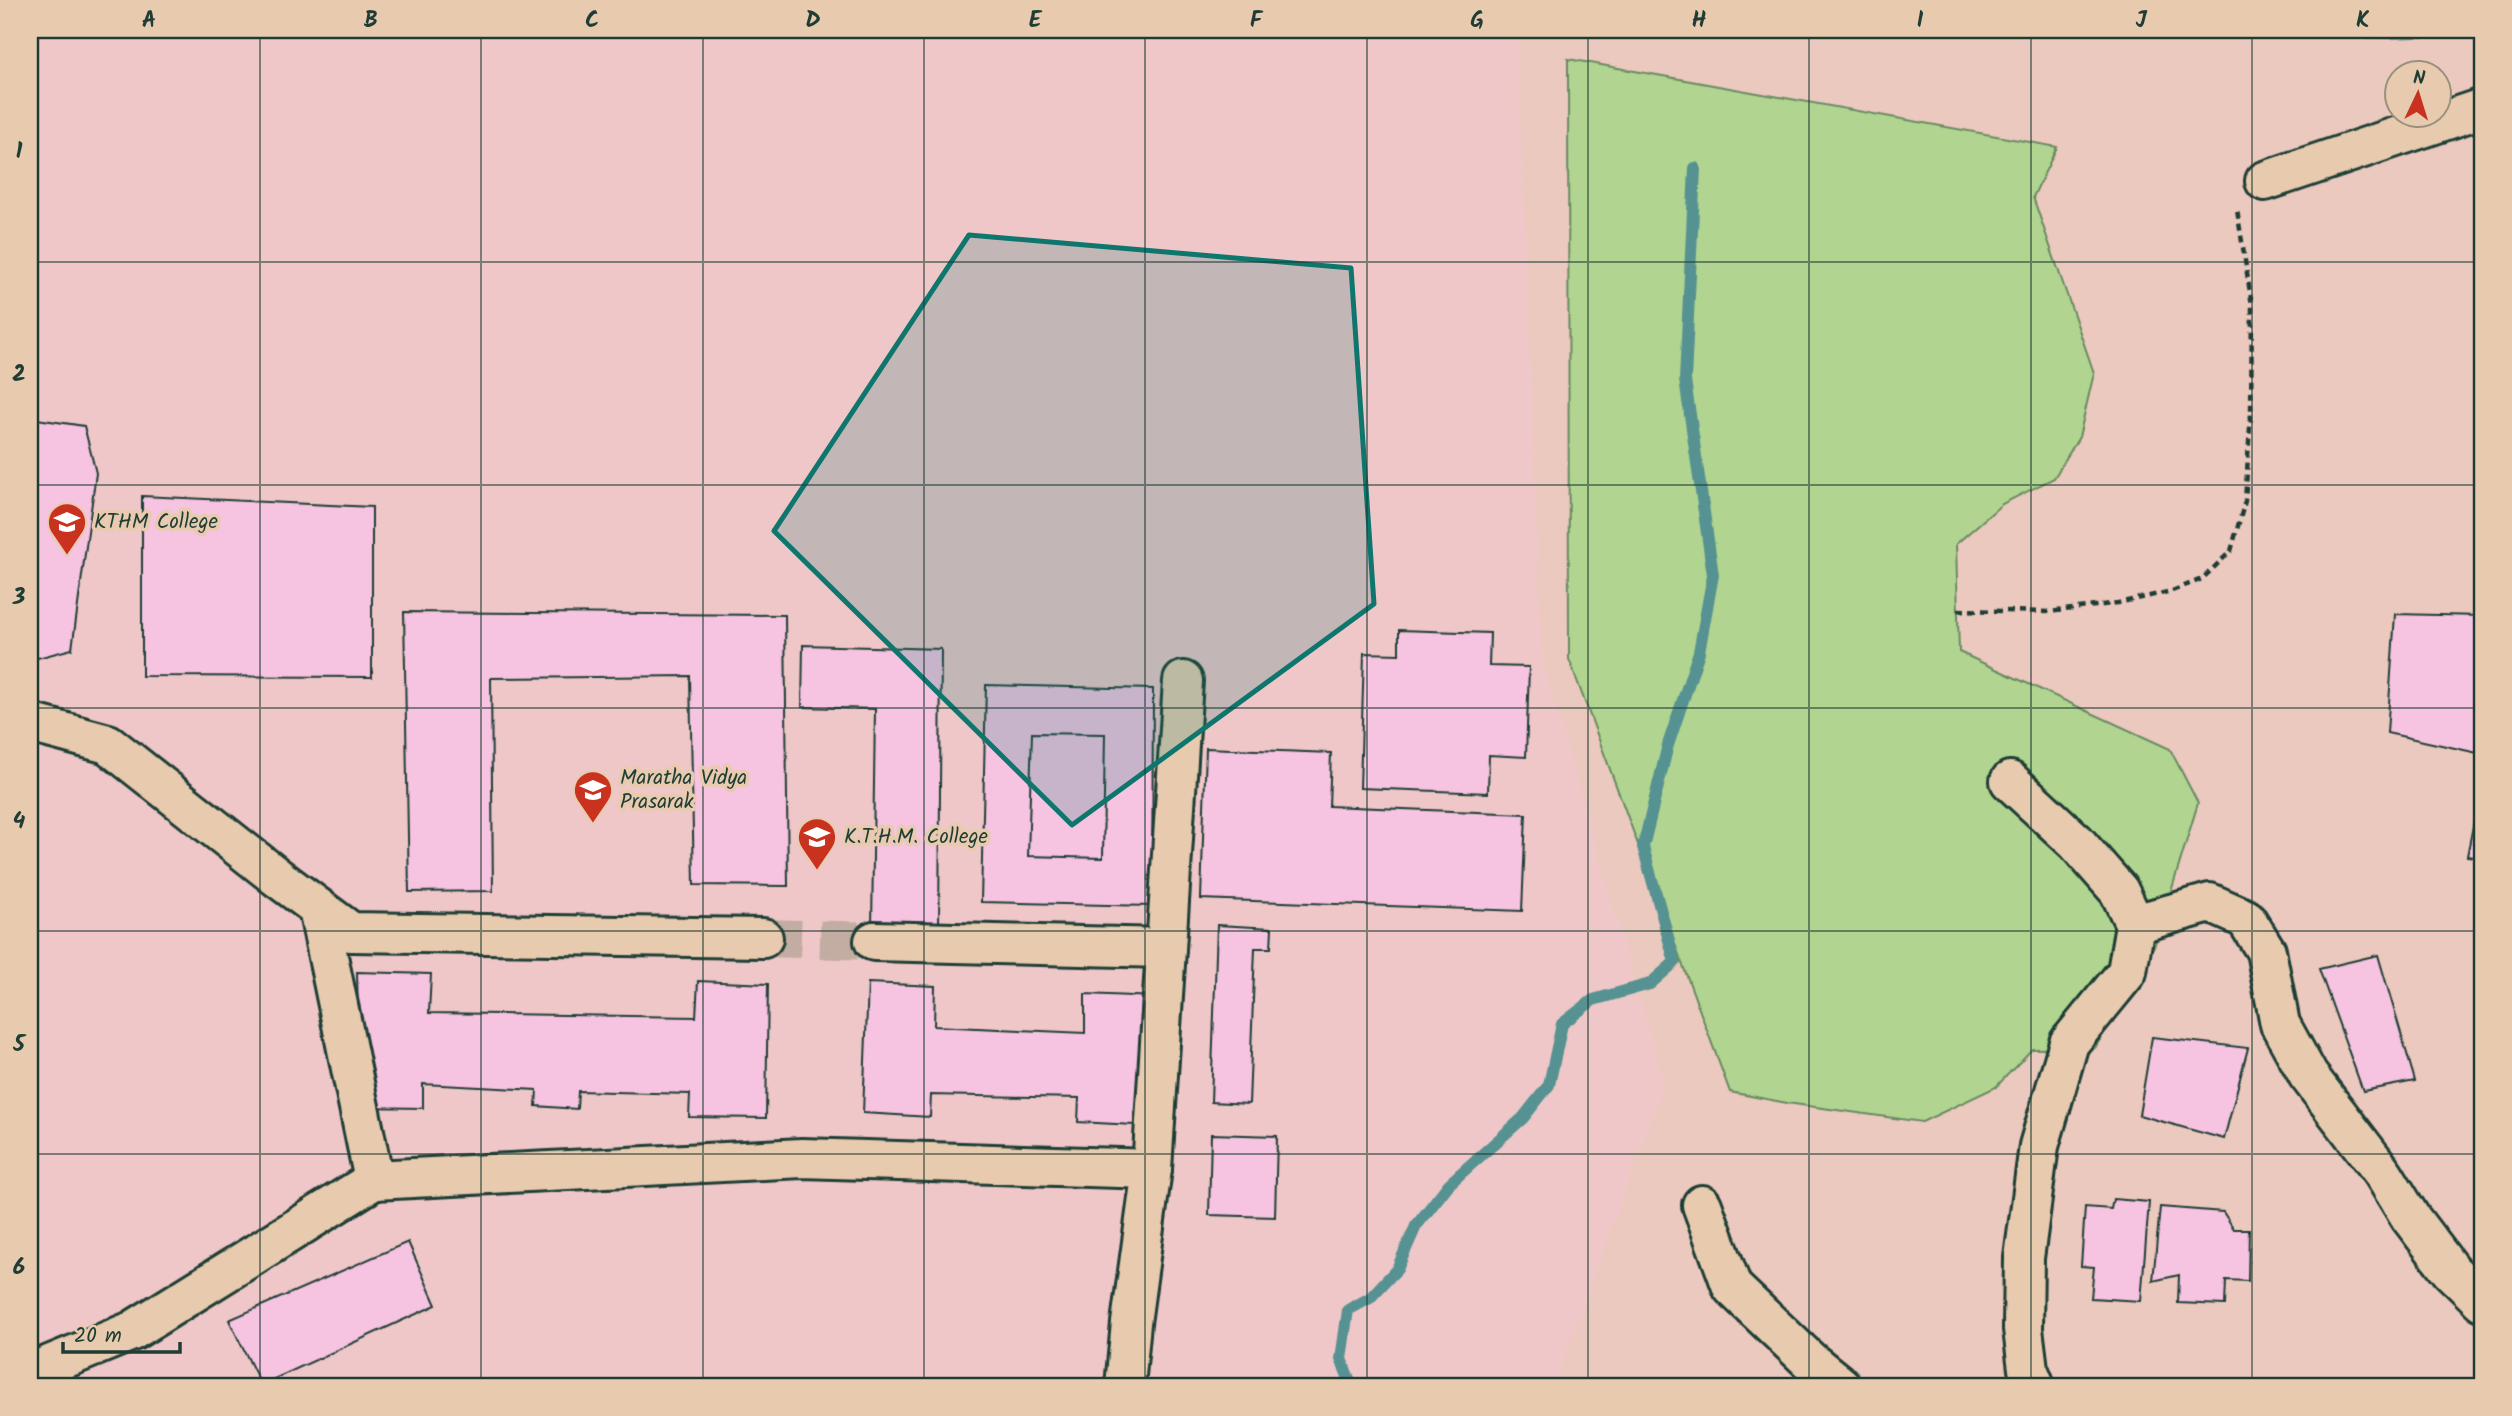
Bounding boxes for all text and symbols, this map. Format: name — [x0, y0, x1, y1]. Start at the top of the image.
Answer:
text: A — [142, 3, 156, 39]
text: B — [364, 3, 378, 39]
text: C — [585, 3, 599, 39]
text: D — [805, 3, 821, 39]
text: E — [1029, 3, 1043, 39]
text: F — [1250, 3, 1264, 39]
text: G — [1470, 3, 1484, 39]
text: H — [1692, 3, 1707, 39]
text: I — [1916, 3, 1924, 39]
text: J — [2135, 3, 2147, 39]
text: K — [2356, 3, 2370, 39]
north arrow — [2382, 60, 2452, 130]
text: N — [2412, 64, 2426, 94]
text: 1 — [16, 134, 23, 170]
text: 2 — [12, 357, 26, 393]
school or university icon: KTHM College — [46, 501, 88, 556]
place label: KTHM College — [94, 506, 219, 539]
text: 3 — [12, 580, 26, 616]
place label: Maratha Vidya Prasarak — [620, 762, 747, 819]
school or university icon: Maratha Vidya Prasarak — [572, 769, 614, 824]
text: 4 — [13, 804, 26, 840]
school or university icon: K.T.H.M. College — [796, 816, 838, 871]
place label: K.T.H.M. College — [844, 821, 988, 854]
text: 5 — [12, 1027, 27, 1063]
text: 6 — [13, 1250, 25, 1286]
scale bar — [63, 1311, 180, 1355]
text: 20 m — [74, 1320, 122, 1353]

